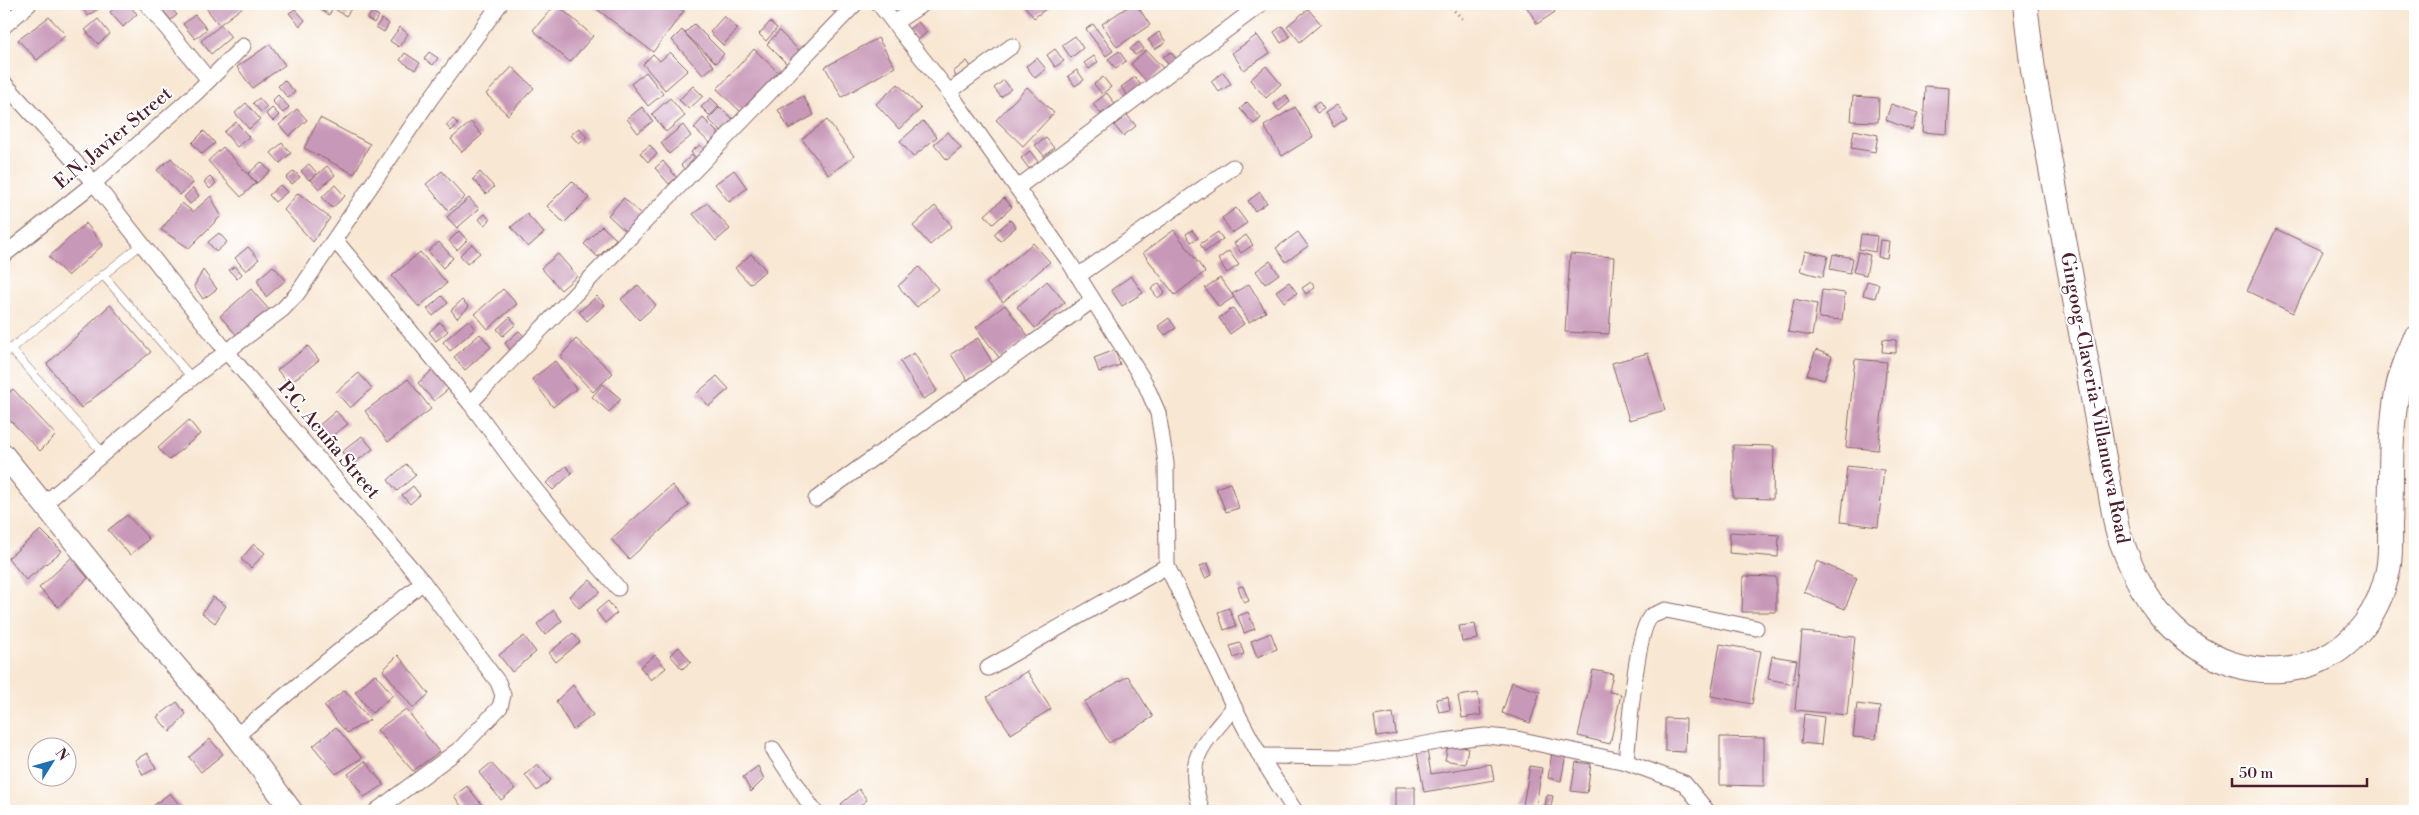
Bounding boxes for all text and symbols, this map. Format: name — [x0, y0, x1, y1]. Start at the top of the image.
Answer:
street label: E.N. Javier Street — [49, 82, 177, 194]
street label: Gingoog-Claveria-Villanueva Road — [2055, 250, 2135, 546]
street label: P.C. Acuña Street — [273, 376, 385, 504]
north arrow — [28, 738, 78, 788]
text: N — [51, 745, 72, 765]
scale bar — [2232, 755, 2366, 787]
text: 50 m — [2239, 764, 2273, 783]

